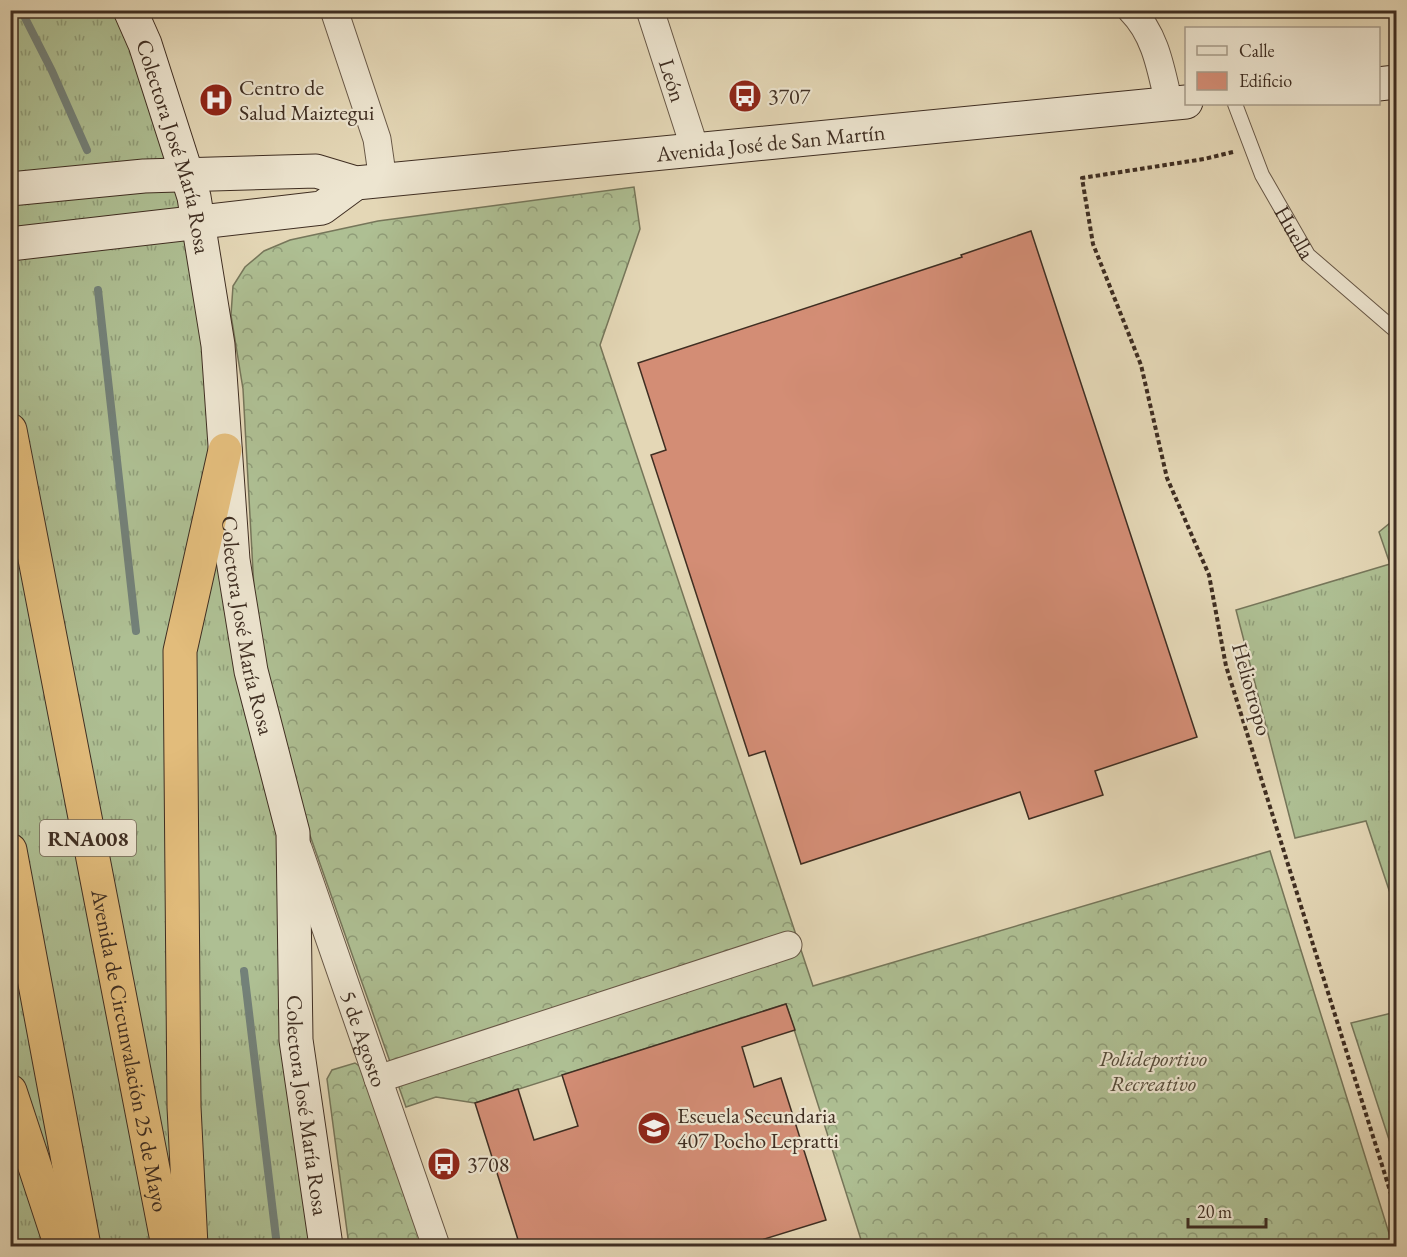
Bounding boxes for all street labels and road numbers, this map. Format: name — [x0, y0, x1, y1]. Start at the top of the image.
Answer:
street label: Colectora José María Rosa — [130, 36, 218, 256]
street label: León — [652, 55, 693, 106]
street label: Avenida José de San Martín — [654, 117, 887, 168]
street label: Huella — [1268, 200, 1322, 265]
street label: Colectora José María Rosa — [215, 515, 282, 738]
street label: Heliotropo — [1225, 639, 1279, 739]
road number: RNA008 — [40, 820, 136, 856]
street label: Avenida de Circunvalación 25 de Mayo — [85, 886, 176, 1214]
street label: 5 de Agosto — [334, 987, 394, 1091]
street label: Colectora José María Rosa — [281, 995, 336, 1217]

